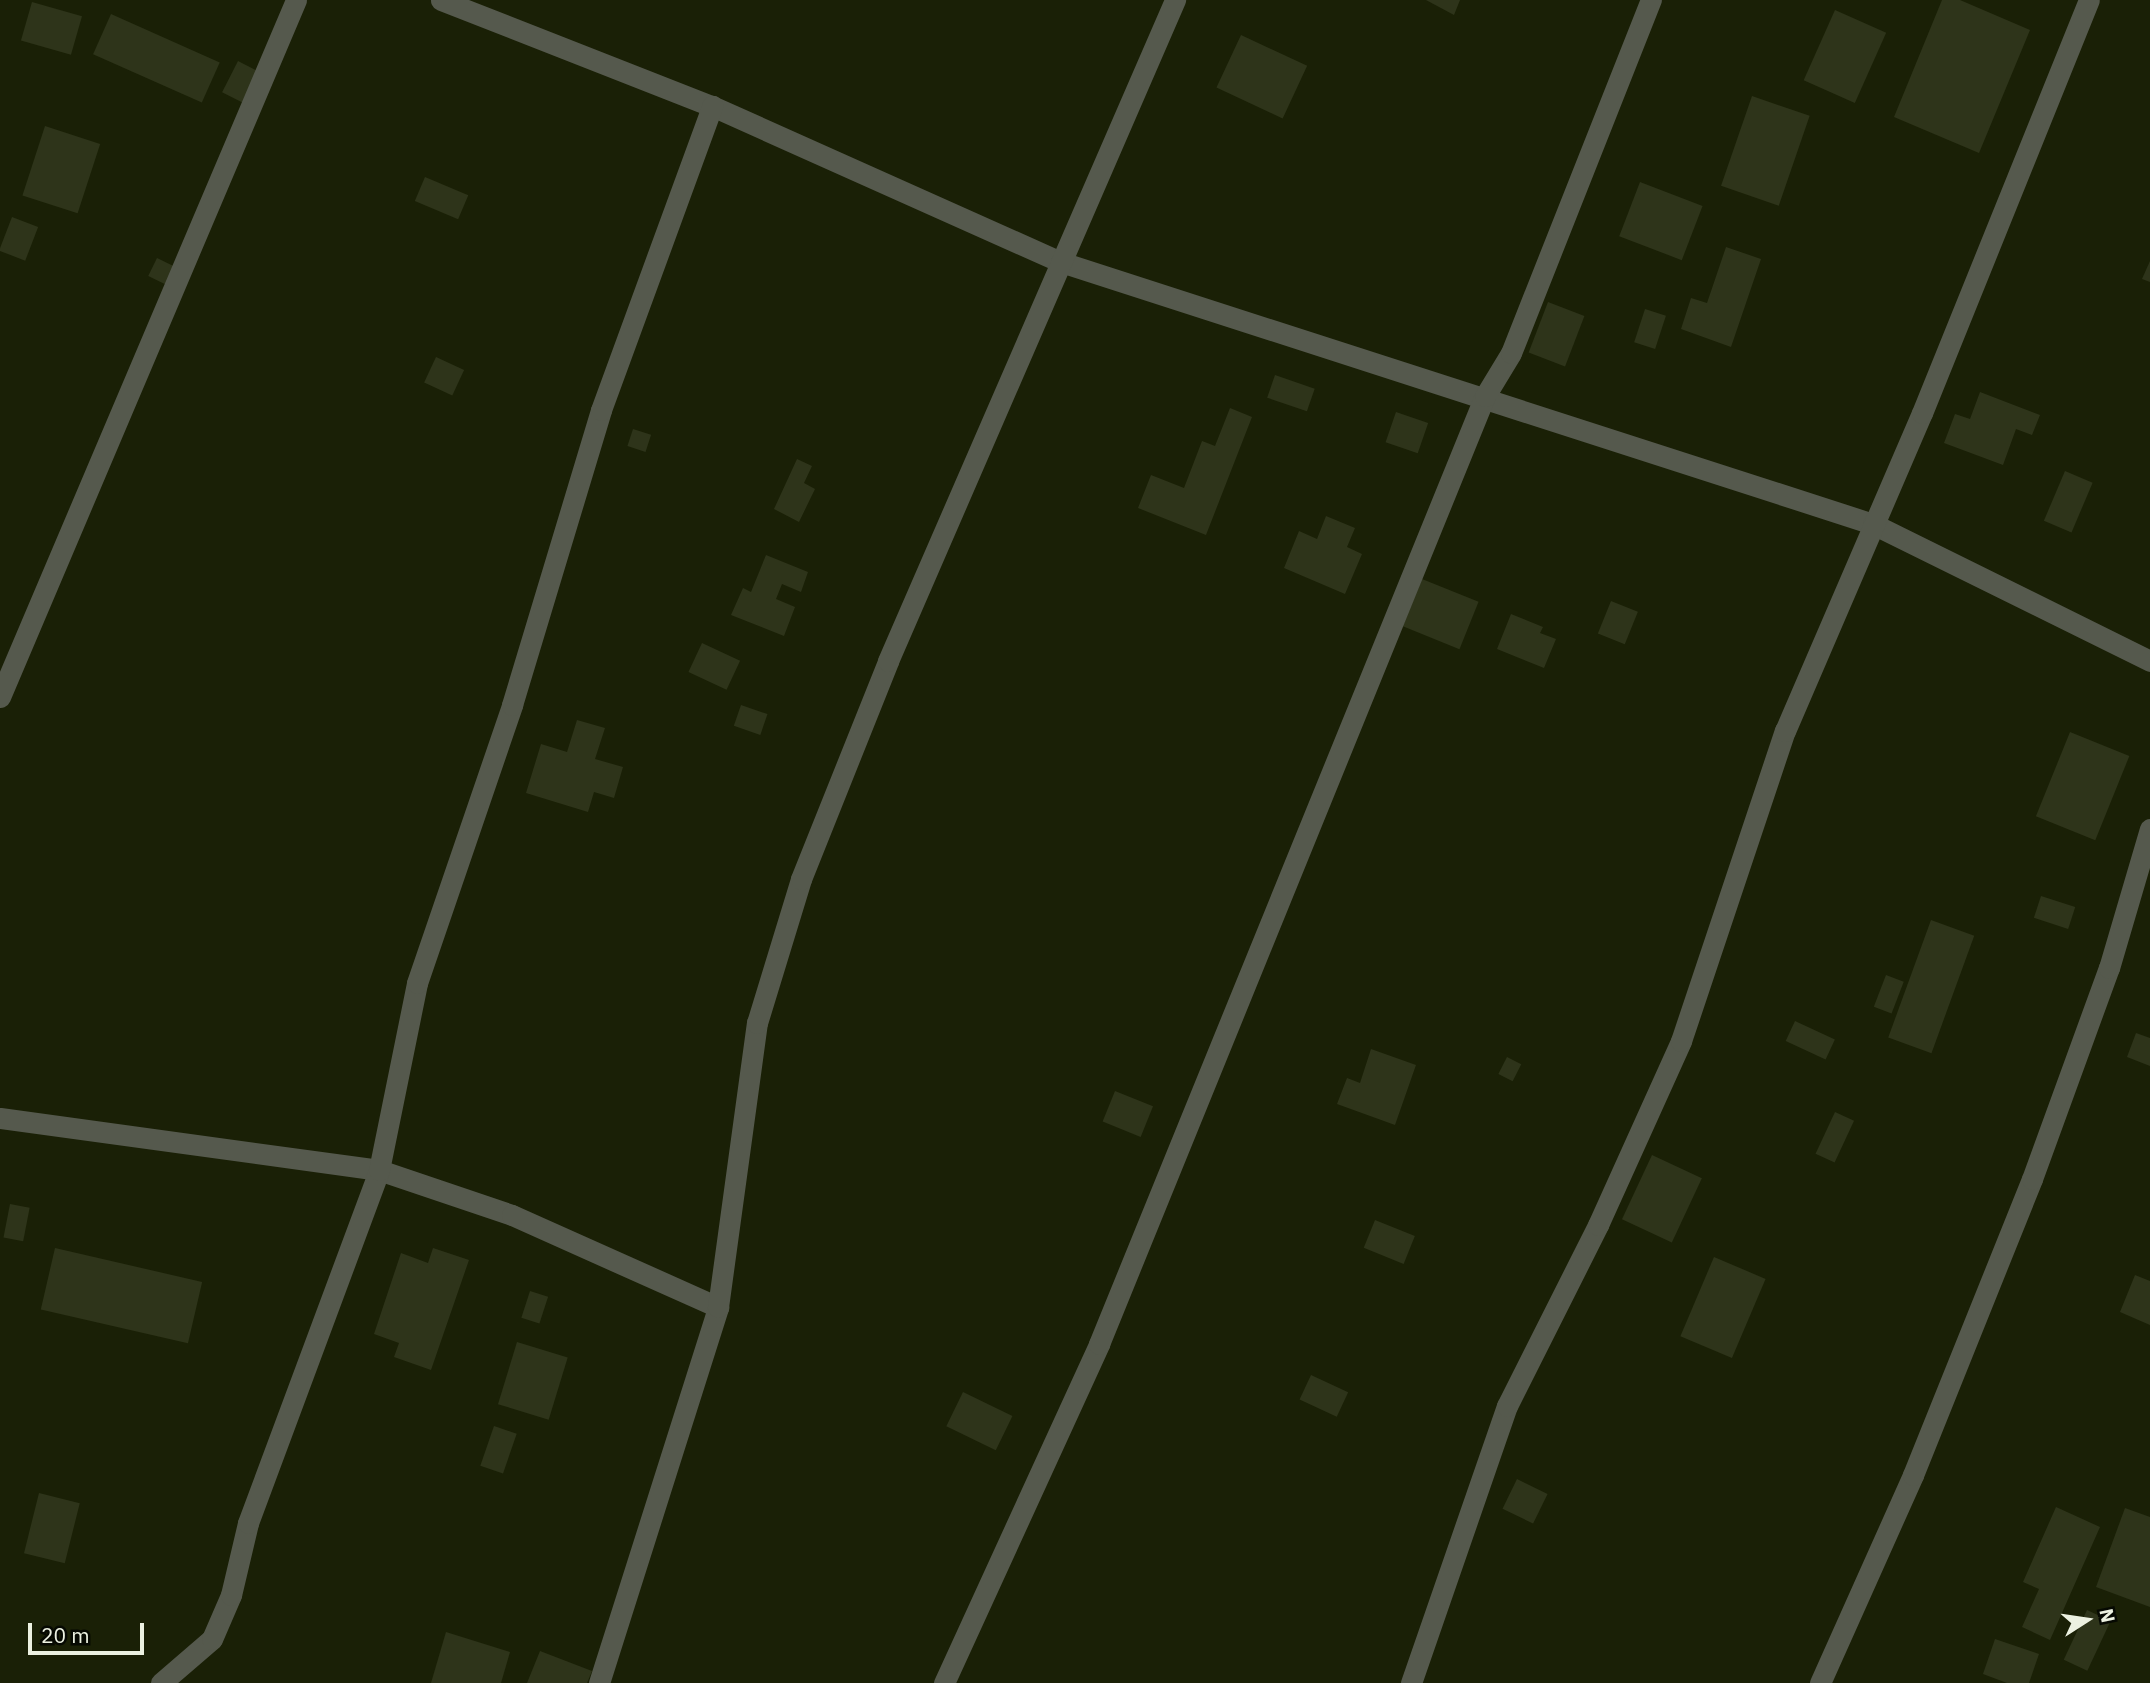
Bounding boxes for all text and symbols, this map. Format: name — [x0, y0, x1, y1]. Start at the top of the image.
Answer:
north arrow — [2052, 1585, 2122, 1655]
text: N — [2094, 1606, 2121, 1625]
scale bar — [32, 1610, 147, 1654]
text: 20 m — [41, 1621, 90, 1649]

